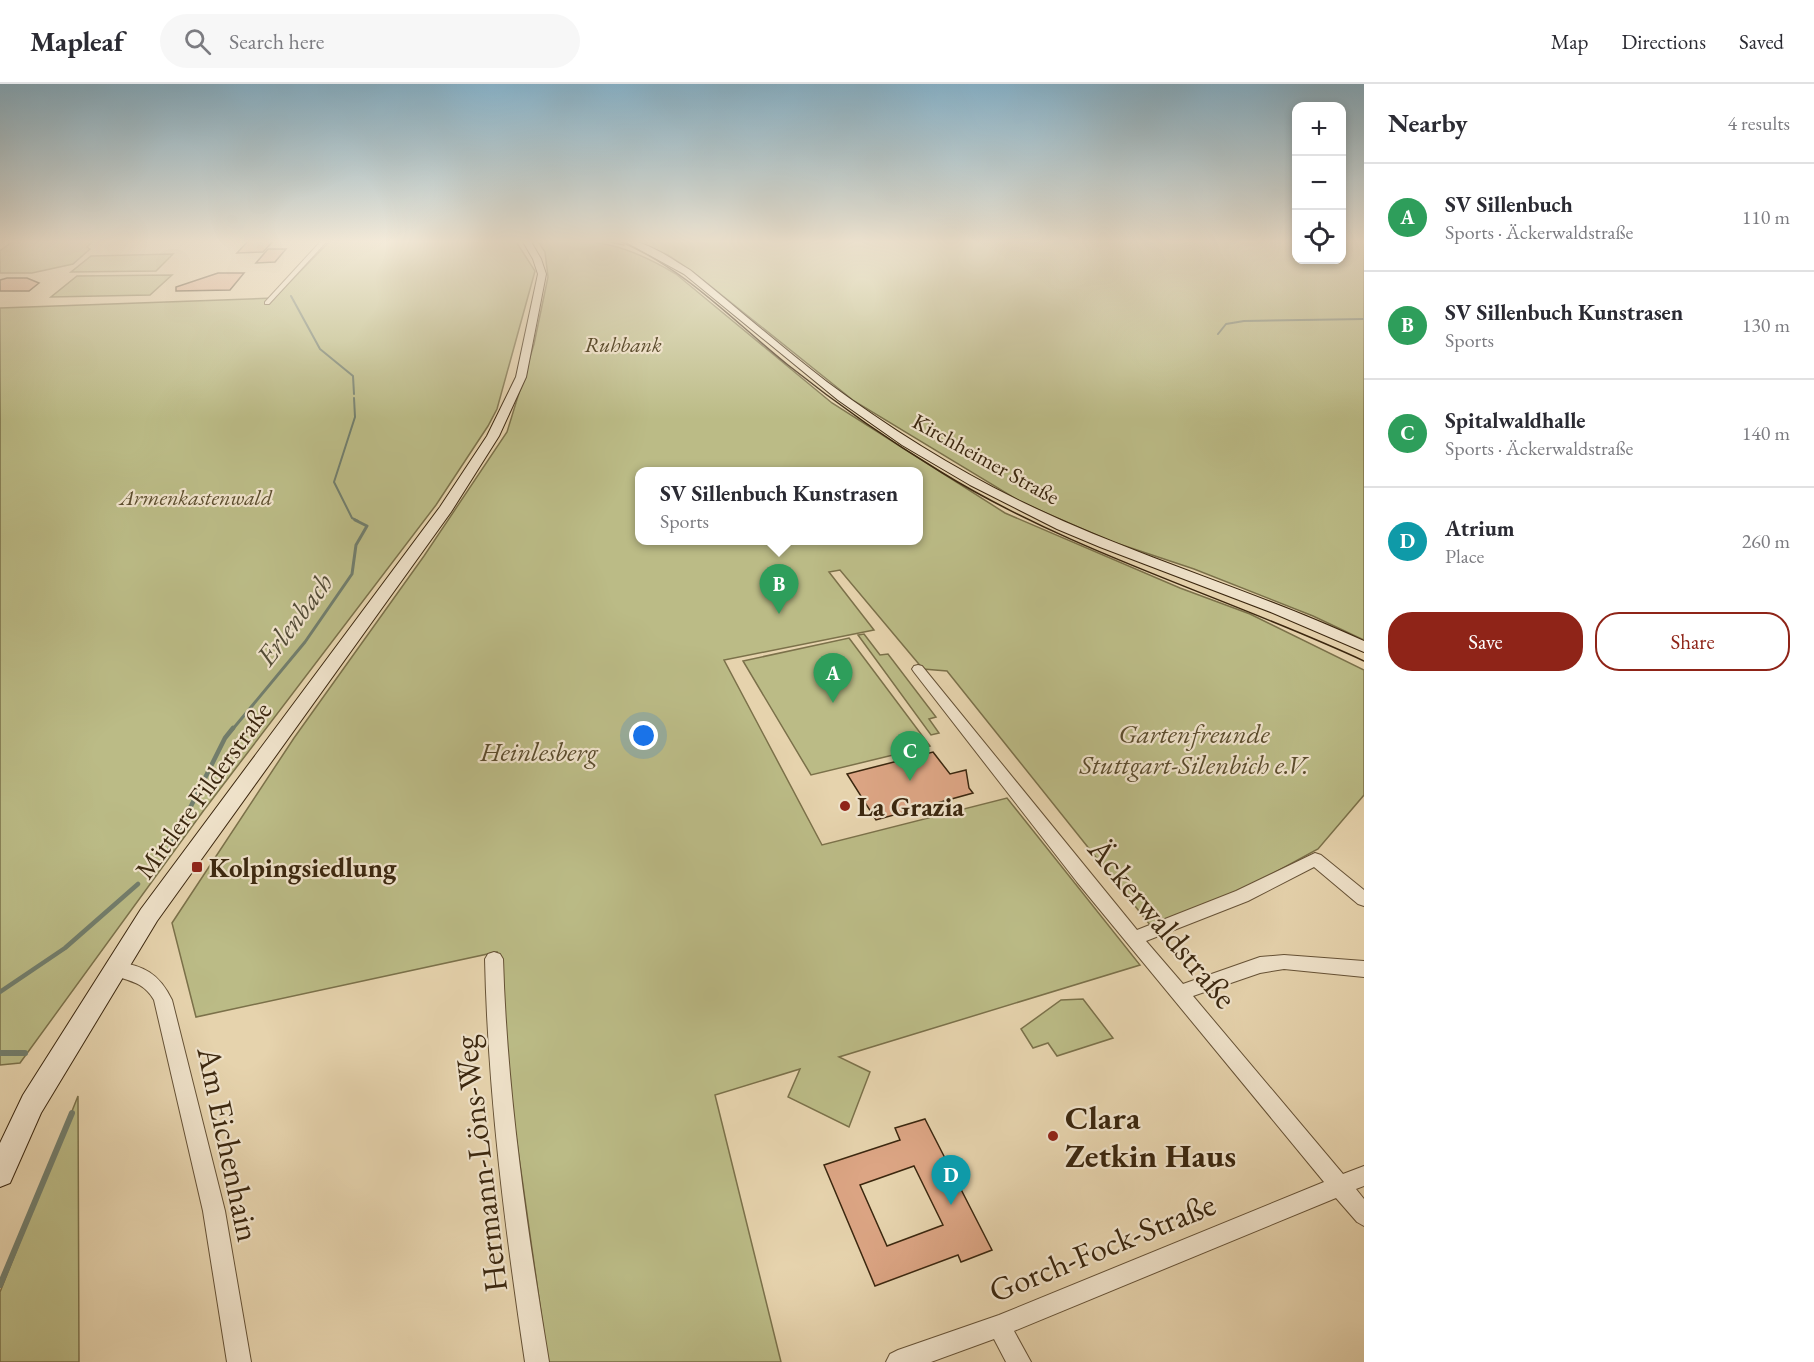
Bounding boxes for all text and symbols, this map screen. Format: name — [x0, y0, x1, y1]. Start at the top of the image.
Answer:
search box — [160, 14, 580, 68]
text: Mapleaf — [30, 23, 124, 59]
icon: search — [181, 25, 214, 58]
text: Search here — [229, 27, 324, 56]
text: Map — [1551, 28, 1588, 55]
text: Directions — [1621, 28, 1706, 55]
text: Saved — [1739, 28, 1784, 55]
map controls — [1292, 102, 1346, 264]
button: + — [1292, 102, 1346, 156]
text: Nearby — [1388, 106, 1468, 140]
text: 4 results — [1727, 110, 1790, 136]
button: − — [1292, 156, 1346, 210]
text: SV Sillenbuch — [1445, 190, 1573, 219]
text: A — [1400, 204, 1415, 230]
text: 110 m — [1742, 204, 1790, 230]
button: locate — [1292, 210, 1346, 264]
text: Sports · Äckerwaldstraße — [1445, 219, 1633, 245]
text: SV Sillenbuch Kunstrasen — [1445, 298, 1683, 327]
text: B — [1401, 312, 1414, 338]
text: 130 m — [1742, 312, 1790, 338]
text: Sports — [1445, 327, 1494, 353]
park label: Ruhbank — [584, 330, 662, 359]
text: Spitalwaldhalle — [1445, 406, 1585, 435]
street label: Kirchheimer Straße — [907, 407, 1065, 512]
text: C — [1400, 420, 1415, 446]
text: 140 m — [1742, 420, 1790, 446]
text: Sports · Äckerwaldstraße — [1445, 435, 1633, 461]
popup — [635, 467, 923, 545]
text: SV Sillenbuch Kunstrasen — [660, 479, 898, 508]
park label: Armenkastenwald — [118, 483, 273, 512]
text: Sports — [660, 508, 709, 534]
text: Atrium — [1445, 514, 1515, 543]
text: D — [1400, 528, 1415, 554]
text: 260 m — [1742, 528, 1790, 554]
text: Place — [1445, 543, 1484, 569]
pin: B — [760, 564, 798, 614]
water label: Erlenbach — [247, 565, 341, 673]
button: Save — [1388, 612, 1583, 671]
button: Share — [1595, 612, 1790, 671]
pin: A — [814, 654, 852, 703]
street label: Mittlere Filderstraße — [127, 694, 279, 886]
park label: Gartenfreunde Stuttgart-Silenbich e.V. — [1078, 716, 1309, 782]
your location — [629, 721, 658, 750]
pin: C — [890, 732, 930, 781]
park label: Heinlesberg — [479, 734, 599, 769]
place label: La Grazia — [857, 789, 964, 824]
marker: La Grazia — [838, 799, 852, 813]
street label: Äckerwaldstraße — [1078, 828, 1247, 1017]
place label: Kolpingsiedlung — [209, 850, 397, 885]
marker: Kolpingsiedlung — [190, 860, 204, 874]
street label: Hermann-Löns-Weg — [443, 1033, 517, 1295]
street label: Am Eichenhain — [187, 1042, 271, 1245]
place label: Clara Zetkin Haus — [1065, 1096, 1236, 1177]
marker: Clara Zetkin Haus — [1046, 1129, 1060, 1143]
pin: D — [932, 1156, 970, 1205]
street label: Gorch-Fock-Straße — [982, 1182, 1222, 1312]

